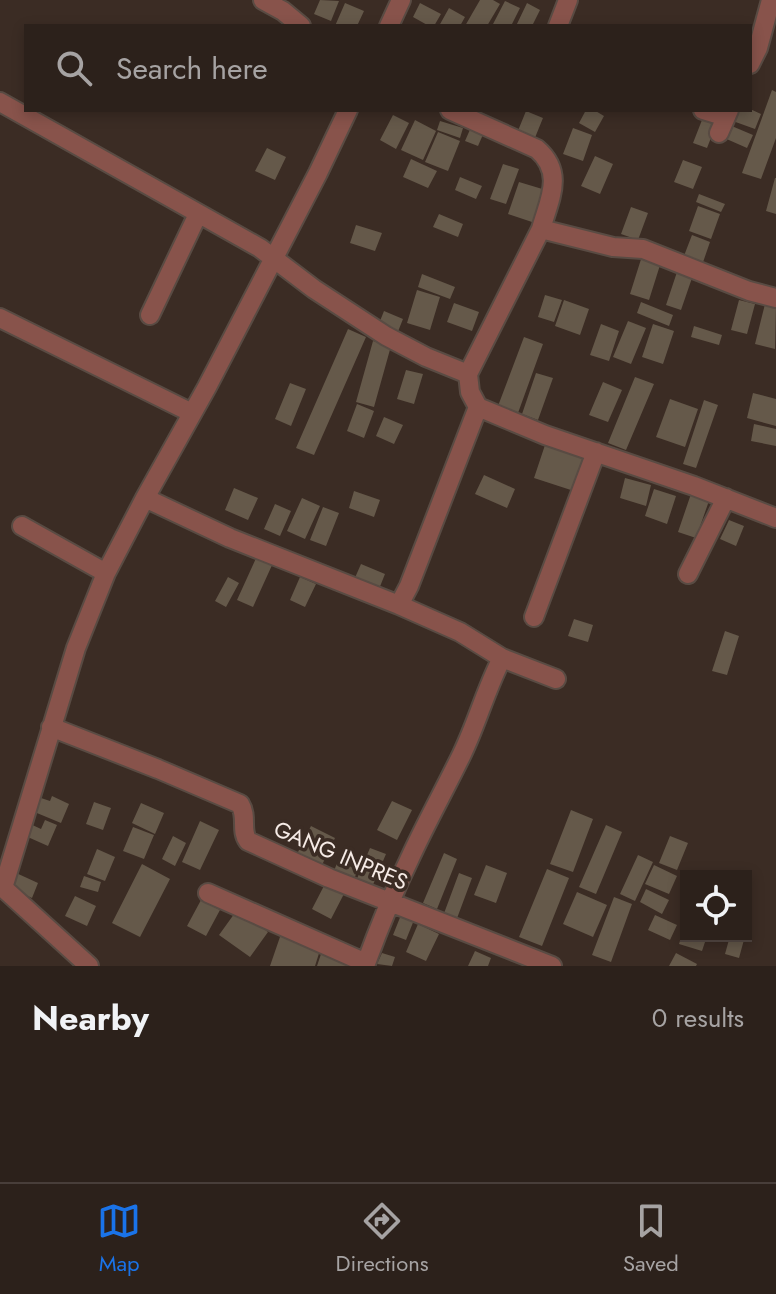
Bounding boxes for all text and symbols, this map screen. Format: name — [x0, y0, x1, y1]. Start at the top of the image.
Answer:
search box — [24, 24, 752, 112]
icon: search — [52, 46, 96, 90]
text: Search here — [116, 47, 268, 90]
street label: GANG INPRES — [269, 812, 413, 898]
map controls — [680, 870, 752, 942]
button: locate — [680, 870, 752, 942]
text: Nearby — [32, 994, 149, 1043]
text: 0 results — [652, 999, 744, 1037]
tab: Map — [97, 1199, 141, 1279]
tab: Directions — [336, 1199, 429, 1279]
tab: Saved — [623, 1199, 679, 1279]

